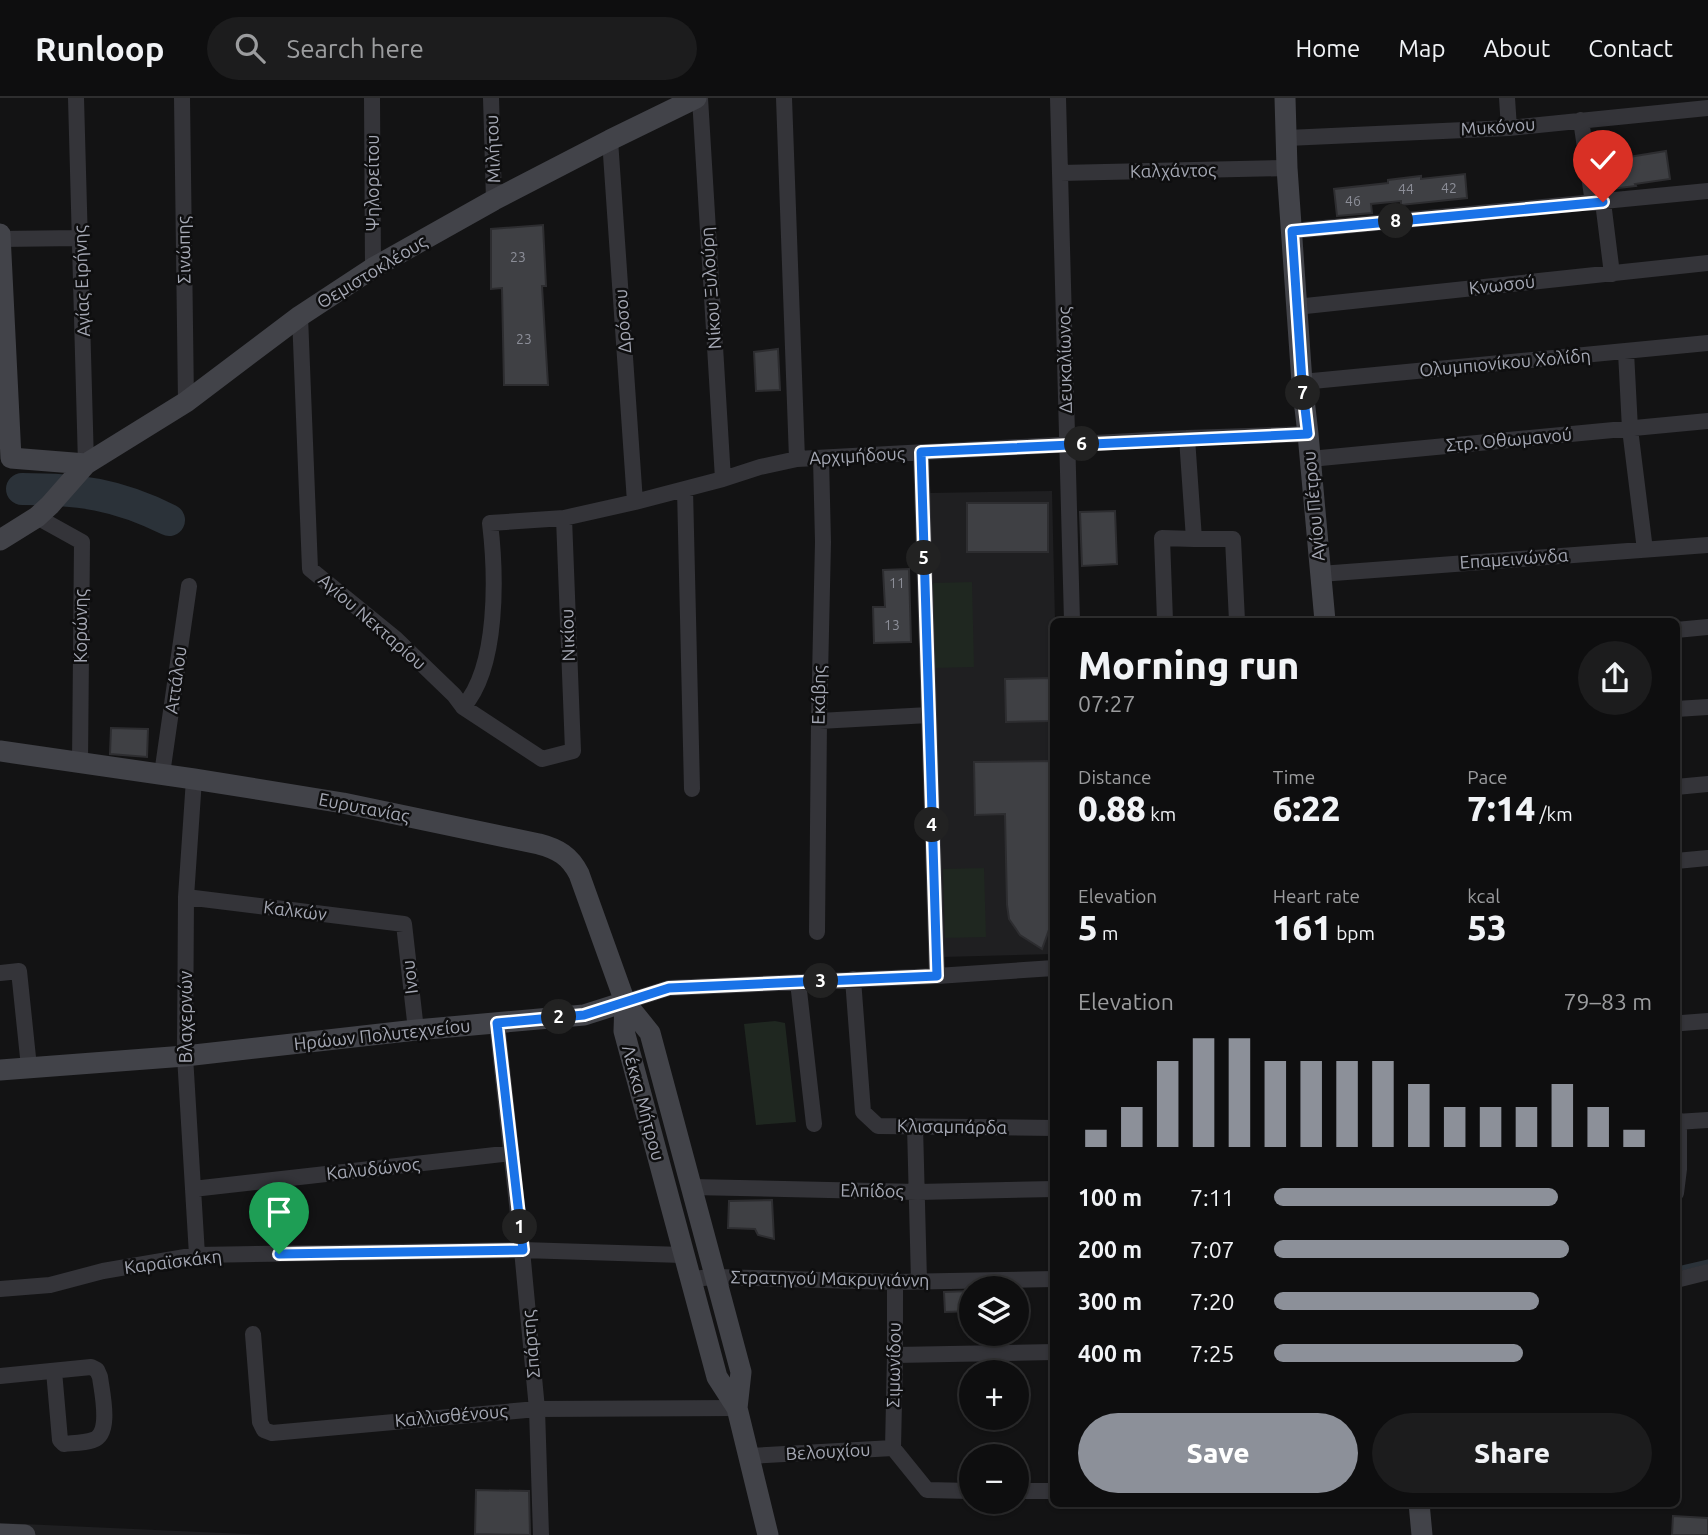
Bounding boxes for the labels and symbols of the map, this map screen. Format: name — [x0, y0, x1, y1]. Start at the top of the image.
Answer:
street label: Μυκόνου — [1460, 113, 1536, 139]
street label: Μιλήτου — [481, 114, 503, 184]
pin — [1573, 130, 1633, 202]
street label: Ψηλορείτου — [362, 134, 382, 232]
street label: Καλχάντος — [1130, 159, 1216, 182]
house number: 42 — [1441, 180, 1457, 196]
house number: 44 — [1398, 181, 1414, 197]
house number: 46 — [1345, 193, 1361, 209]
pin: 8 — [1378, 204, 1414, 238]
street label: Σινώπης — [172, 216, 195, 284]
street label: Αγίας Ειρήνης — [69, 225, 94, 337]
street label: Νίκου Ξυλούρη — [696, 226, 724, 350]
street label: Θεμιστοκλέους — [313, 231, 430, 313]
house number: 23 — [510, 249, 526, 265]
street label: Κνωσού — [1468, 271, 1536, 297]
street label: Δρόσου — [610, 288, 634, 354]
street label: Δευκαλίωνος — [1053, 306, 1076, 414]
house number: 23 — [516, 331, 532, 347]
street label: Ολυμπιονίκου Χολίδη — [1418, 345, 1591, 379]
pin: 7 — [1286, 376, 1320, 410]
street label: Στρ. Οθωμανού — [1445, 424, 1573, 454]
pin: 6 — [1064, 426, 1100, 462]
street label: Αρχιμήδους — [809, 443, 905, 468]
street label: Αγίου Πέτρου — [1298, 450, 1328, 562]
pin: 5 — [906, 540, 942, 575]
street label: Επαμεινώνδα — [1459, 544, 1569, 572]
street label: Αγίου Νεκταρίου — [315, 569, 430, 673]
house number: 11 — [889, 575, 905, 591]
street label: Κορώνης — [70, 589, 91, 663]
street label: Νικίου — [556, 608, 578, 662]
house number: 13 — [884, 617, 900, 633]
street label: Αττάλου — [160, 645, 190, 715]
street label: Εκάβης — [807, 665, 830, 725]
street label: Ευρυτανίας — [317, 788, 411, 827]
pin: 4 — [914, 808, 950, 842]
street label: Καλκών — [262, 896, 328, 924]
street label: Ινου — [397, 959, 421, 995]
pin: 3 — [804, 964, 838, 998]
street label: Βλαχερνών — [175, 970, 195, 1063]
pin: 2 — [542, 1000, 576, 1034]
street label: Ηρώων Πολυτεχνείου — [293, 1015, 471, 1053]
street label: Λέκκα Μήτρου — [619, 1043, 669, 1163]
street label: Κλισαμπάρδα — [897, 1115, 1008, 1137]
street label: Καλυδώνος — [325, 1153, 421, 1184]
street label: Ελπίδος — [840, 1179, 904, 1202]
pin — [249, 1182, 309, 1254]
pin: 1 — [503, 1210, 538, 1244]
street label: Καραϊσκάκη — [123, 1245, 223, 1277]
street label: Στρατηγού Μακρυγιάννη — [730, 1266, 930, 1290]
street label: Σπάρτης — [517, 1309, 544, 1379]
street label: Σιμωνίδου — [882, 1322, 904, 1408]
street label: Καλλισθένους — [394, 1400, 508, 1431]
street label: Βελουχίου — [785, 1439, 871, 1463]

